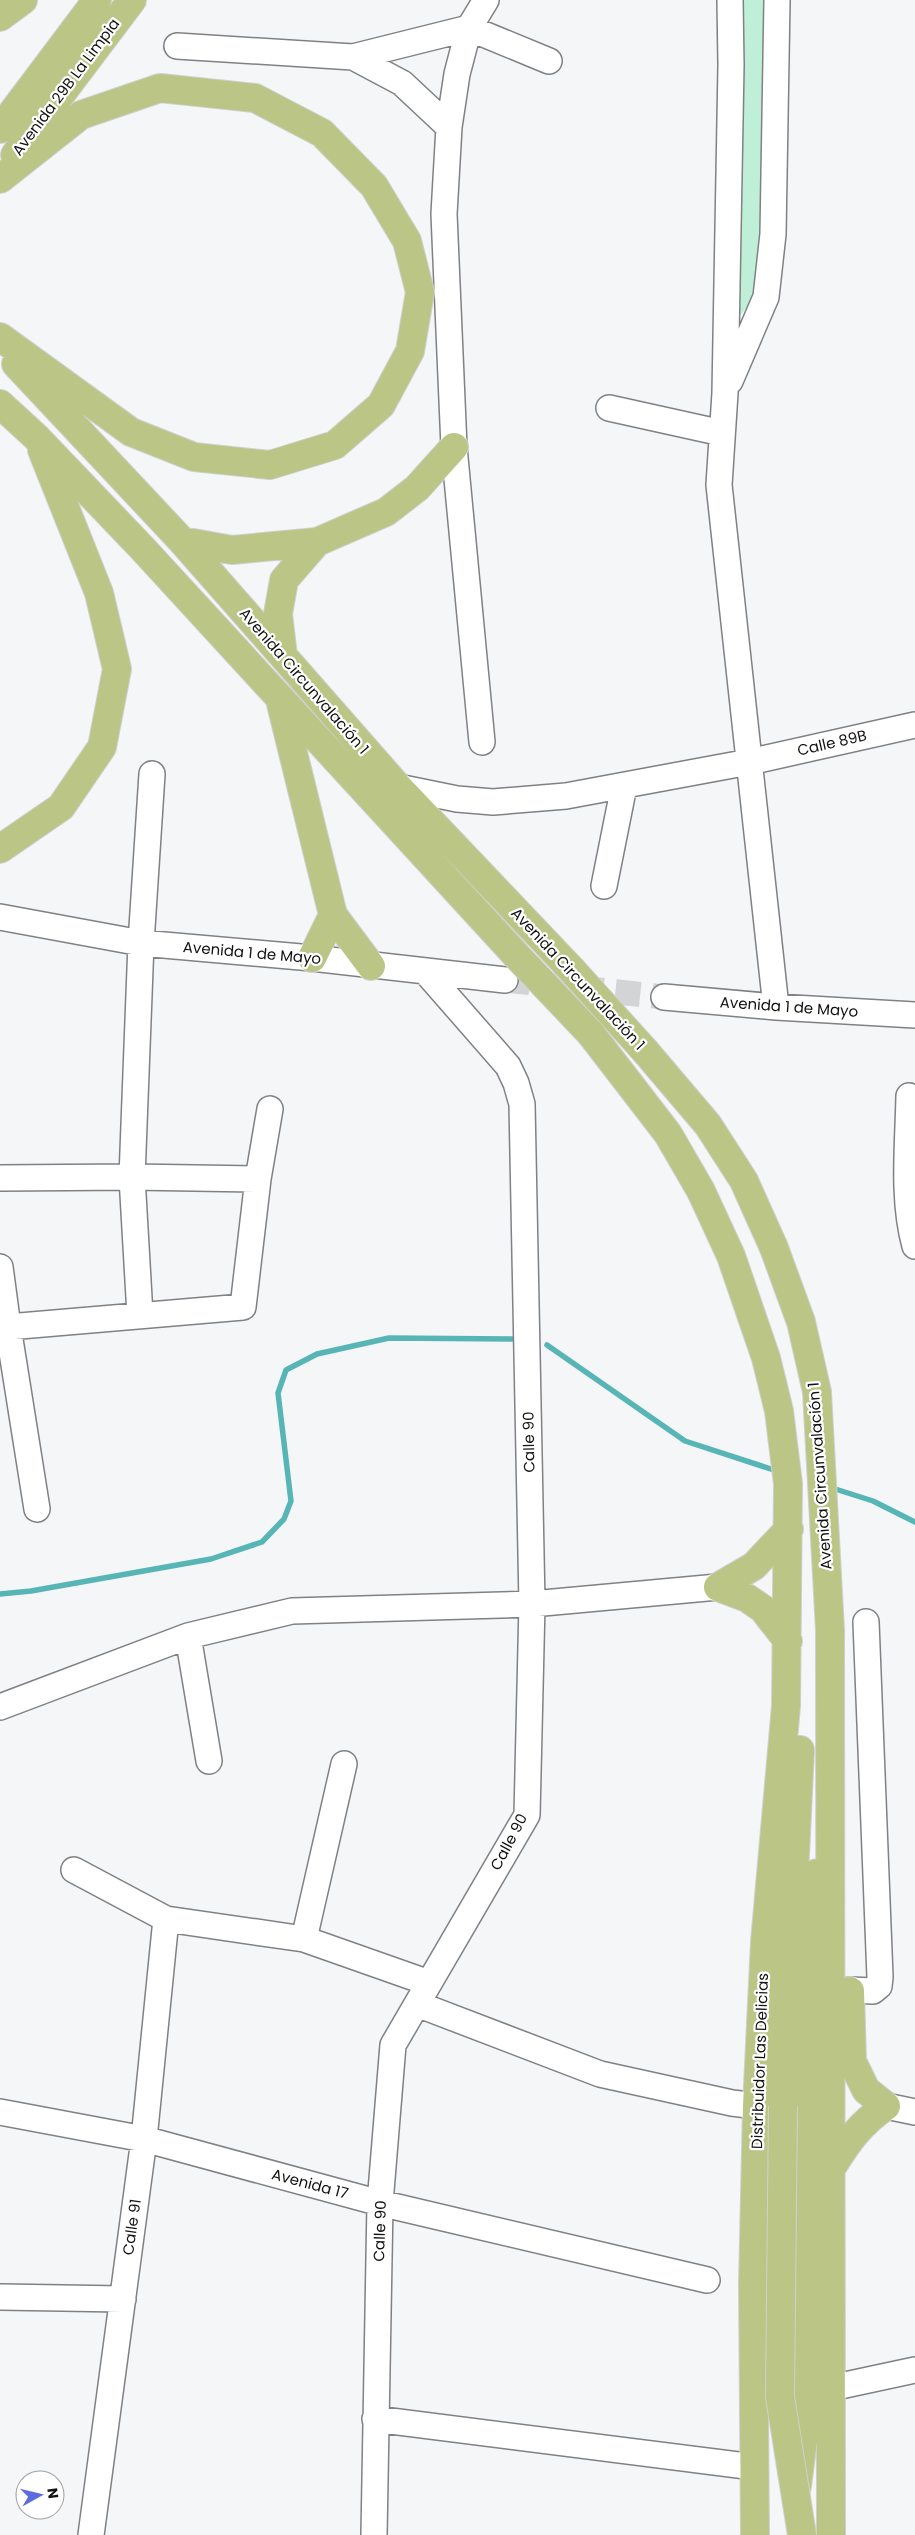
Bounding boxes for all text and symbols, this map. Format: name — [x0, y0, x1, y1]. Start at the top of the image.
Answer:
street label: Avenida 29B La Limpia — [7, 14, 124, 160]
street label: Avenida Circunvalación 1 — [235, 603, 374, 758]
street label: Calle 89B — [795, 724, 869, 761]
street label: Avenida Circunvalación 1 — [507, 903, 650, 1054]
street label: Avenida 1 de Mayo — [182, 936, 322, 969]
street label: Avenida 1 de Mayo — [719, 991, 859, 1022]
street label: Avenida Circunvalación 1 — [802, 1382, 837, 1570]
street label: Calle 90 — [517, 1411, 540, 1473]
street label: Calle 90 — [485, 1810, 532, 1874]
street label: Distribuidor Las Delicias — [746, 1972, 773, 2149]
street label: Avenida 17 — [270, 2163, 351, 2204]
street label: Calle 91 — [117, 2197, 146, 2256]
street label: Calle 90 — [368, 2200, 391, 2262]
north arrow — [15, 2470, 65, 2520]
text: N — [42, 2487, 64, 2500]

